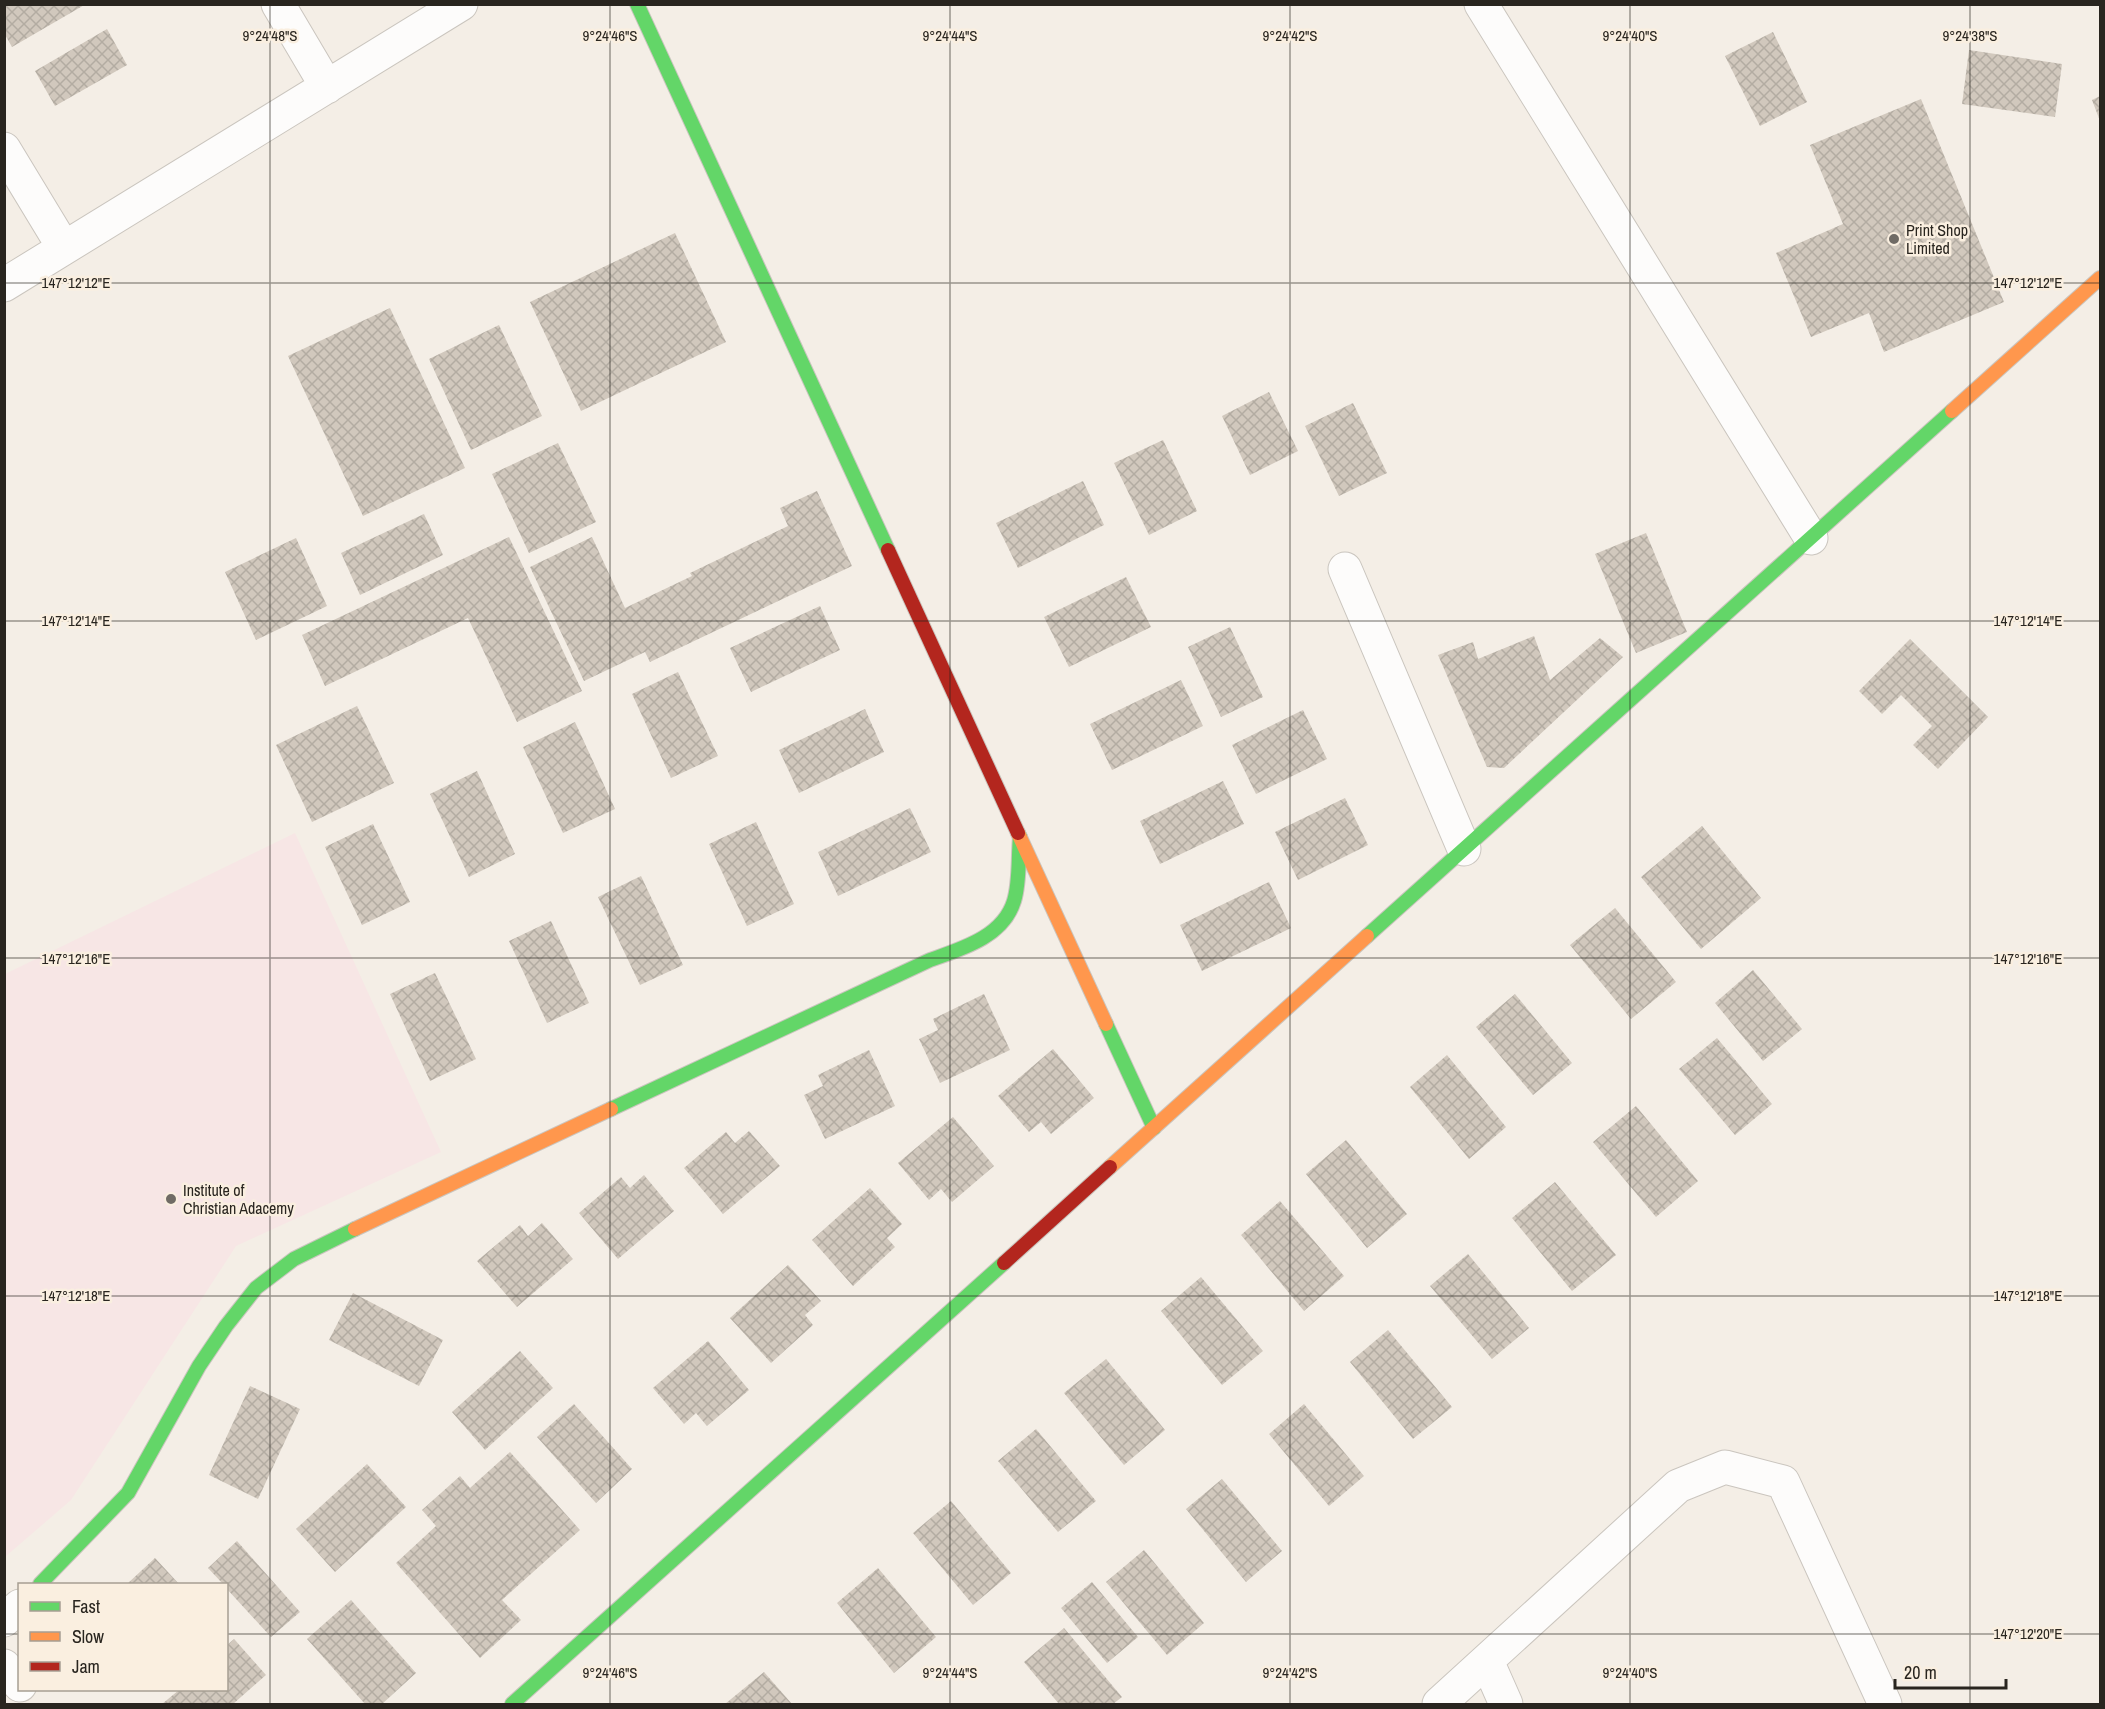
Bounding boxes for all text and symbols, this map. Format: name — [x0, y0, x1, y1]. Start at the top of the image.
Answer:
text: 9°24'48"S — [242, 25, 298, 46]
text: 9°24'46"S — [582, 25, 638, 46]
text: 9°24'44"S — [922, 25, 978, 46]
text: 9°24'42"S — [1262, 25, 1318, 46]
text: 9°24'40"S — [1602, 25, 1658, 46]
text: 9°24'38"S — [1942, 25, 1998, 46]
place label: Print Shop Limited — [1906, 219, 1968, 259]
marker: Print Shop Limited — [1887, 232, 1901, 246]
text: 147°12'12"E — [42, 272, 110, 293]
text: 147°12'12"E — [1994, 272, 2062, 293]
text: 147°12'14"E — [42, 610, 110, 631]
text: 147°12'14"E — [1994, 610, 2062, 631]
text: 147°12'16"E — [42, 948, 110, 969]
text: 147°12'16"E — [1994, 948, 2062, 969]
place label: Institute of Christian Adacemy — [183, 1179, 294, 1219]
marker: Institute of Christian Adacemy — [164, 1192, 178, 1206]
text: 147°12'18"E — [42, 1285, 110, 1306]
text: 147°12'18"E — [1994, 1285, 2062, 1306]
legend — [18, 1583, 228, 1691]
text: Fast — [72, 1594, 100, 1619]
text: 147°12'20"E — [1994, 1623, 2062, 1644]
text: Slow — [72, 1624, 104, 1649]
scale bar — [1895, 1652, 2006, 1690]
text: Jam — [72, 1654, 100, 1679]
text: 20 m — [1904, 1660, 1937, 1685]
text: 9°24'46"S — [582, 1662, 638, 1683]
text: 9°24'44"S — [922, 1662, 978, 1683]
text: 9°24'42"S — [1262, 1662, 1318, 1683]
text: 9°24'40"S — [1602, 1662, 1658, 1683]

